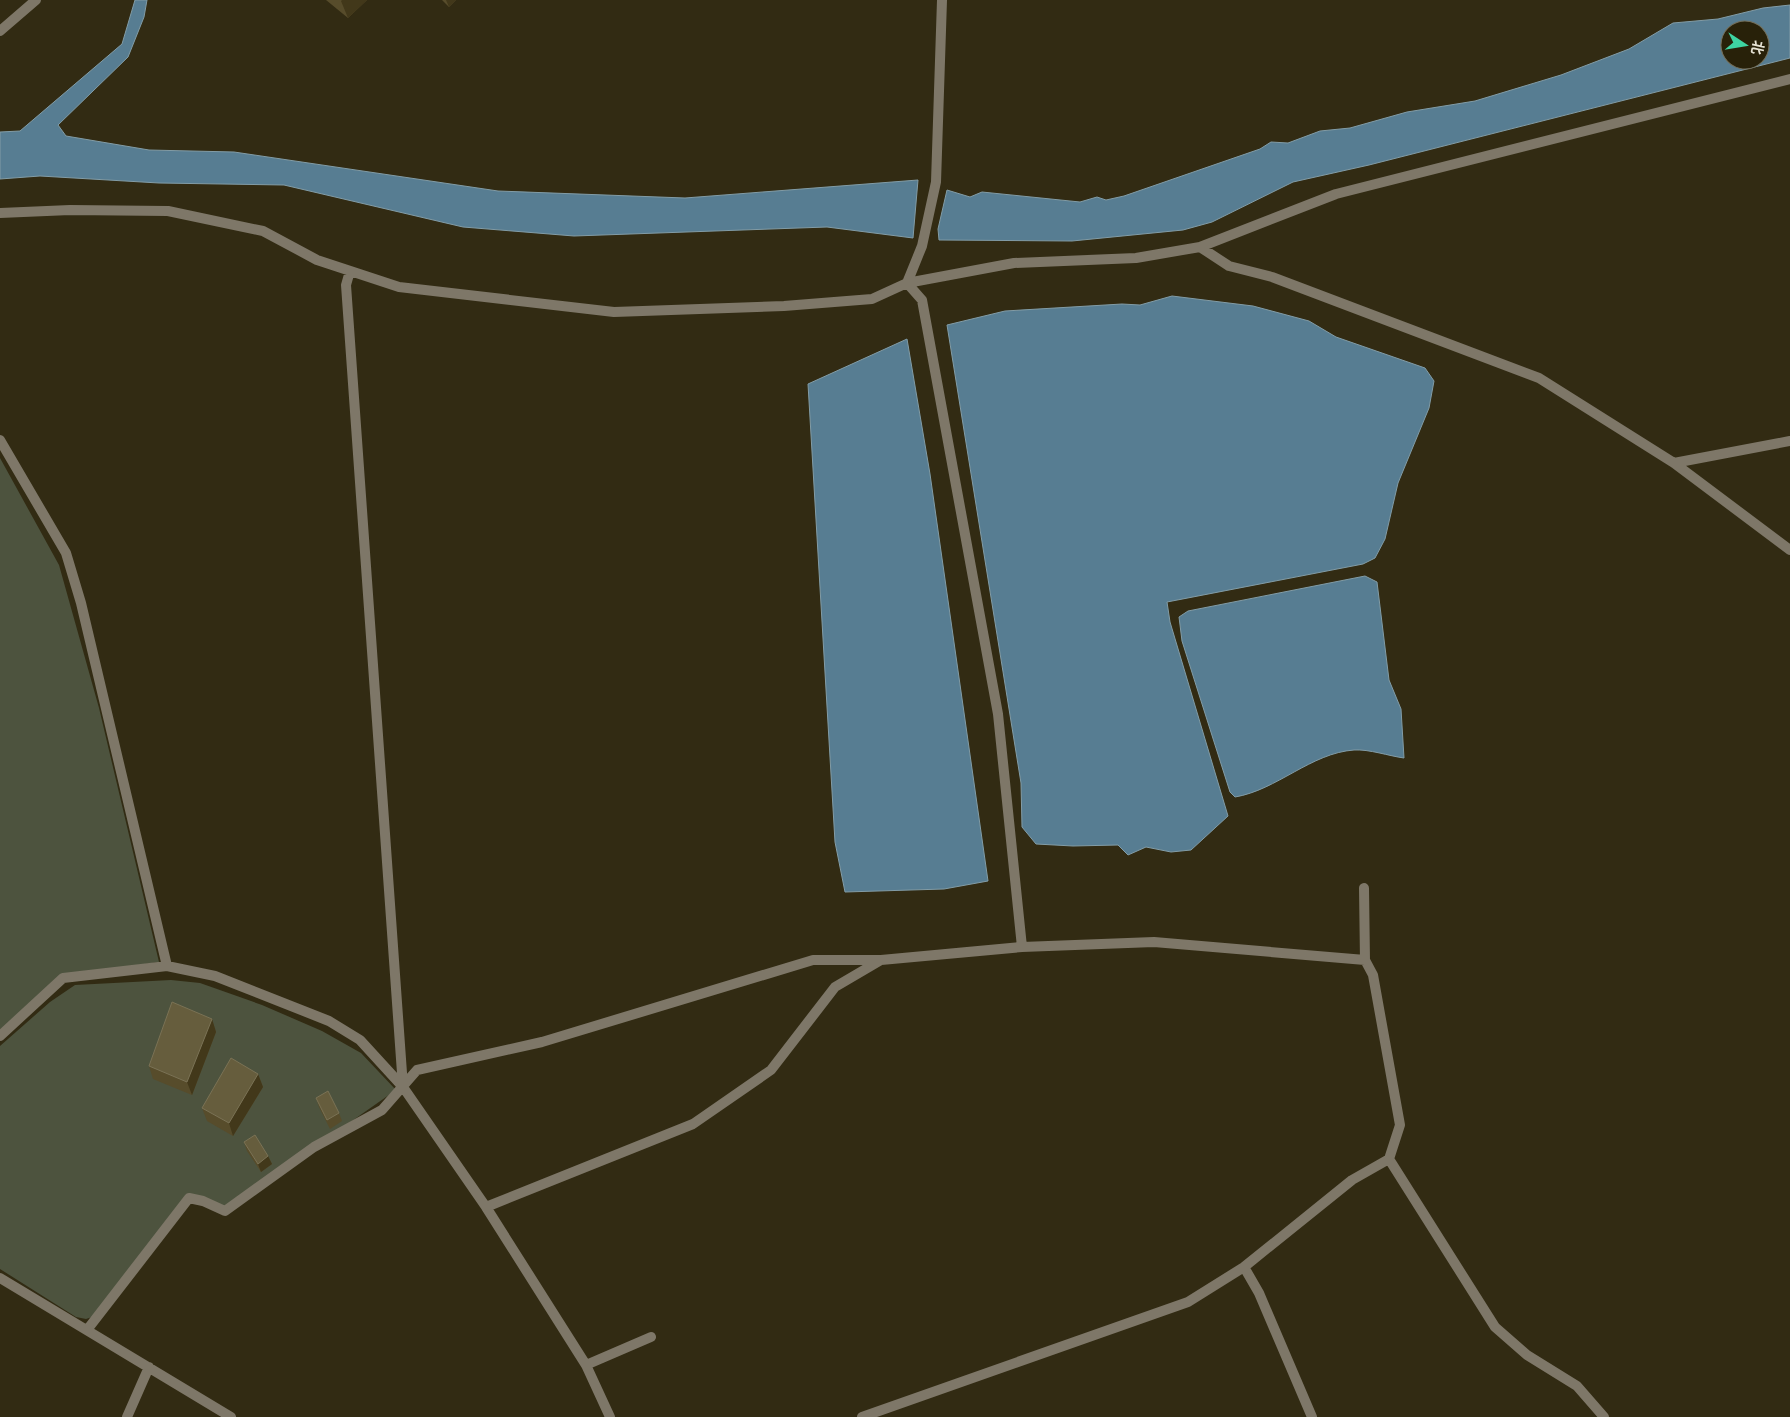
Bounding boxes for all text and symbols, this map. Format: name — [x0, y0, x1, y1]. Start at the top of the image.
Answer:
north arrow — [1720, 20, 1770, 70]
text: 北 — [1748, 39, 1767, 56]

